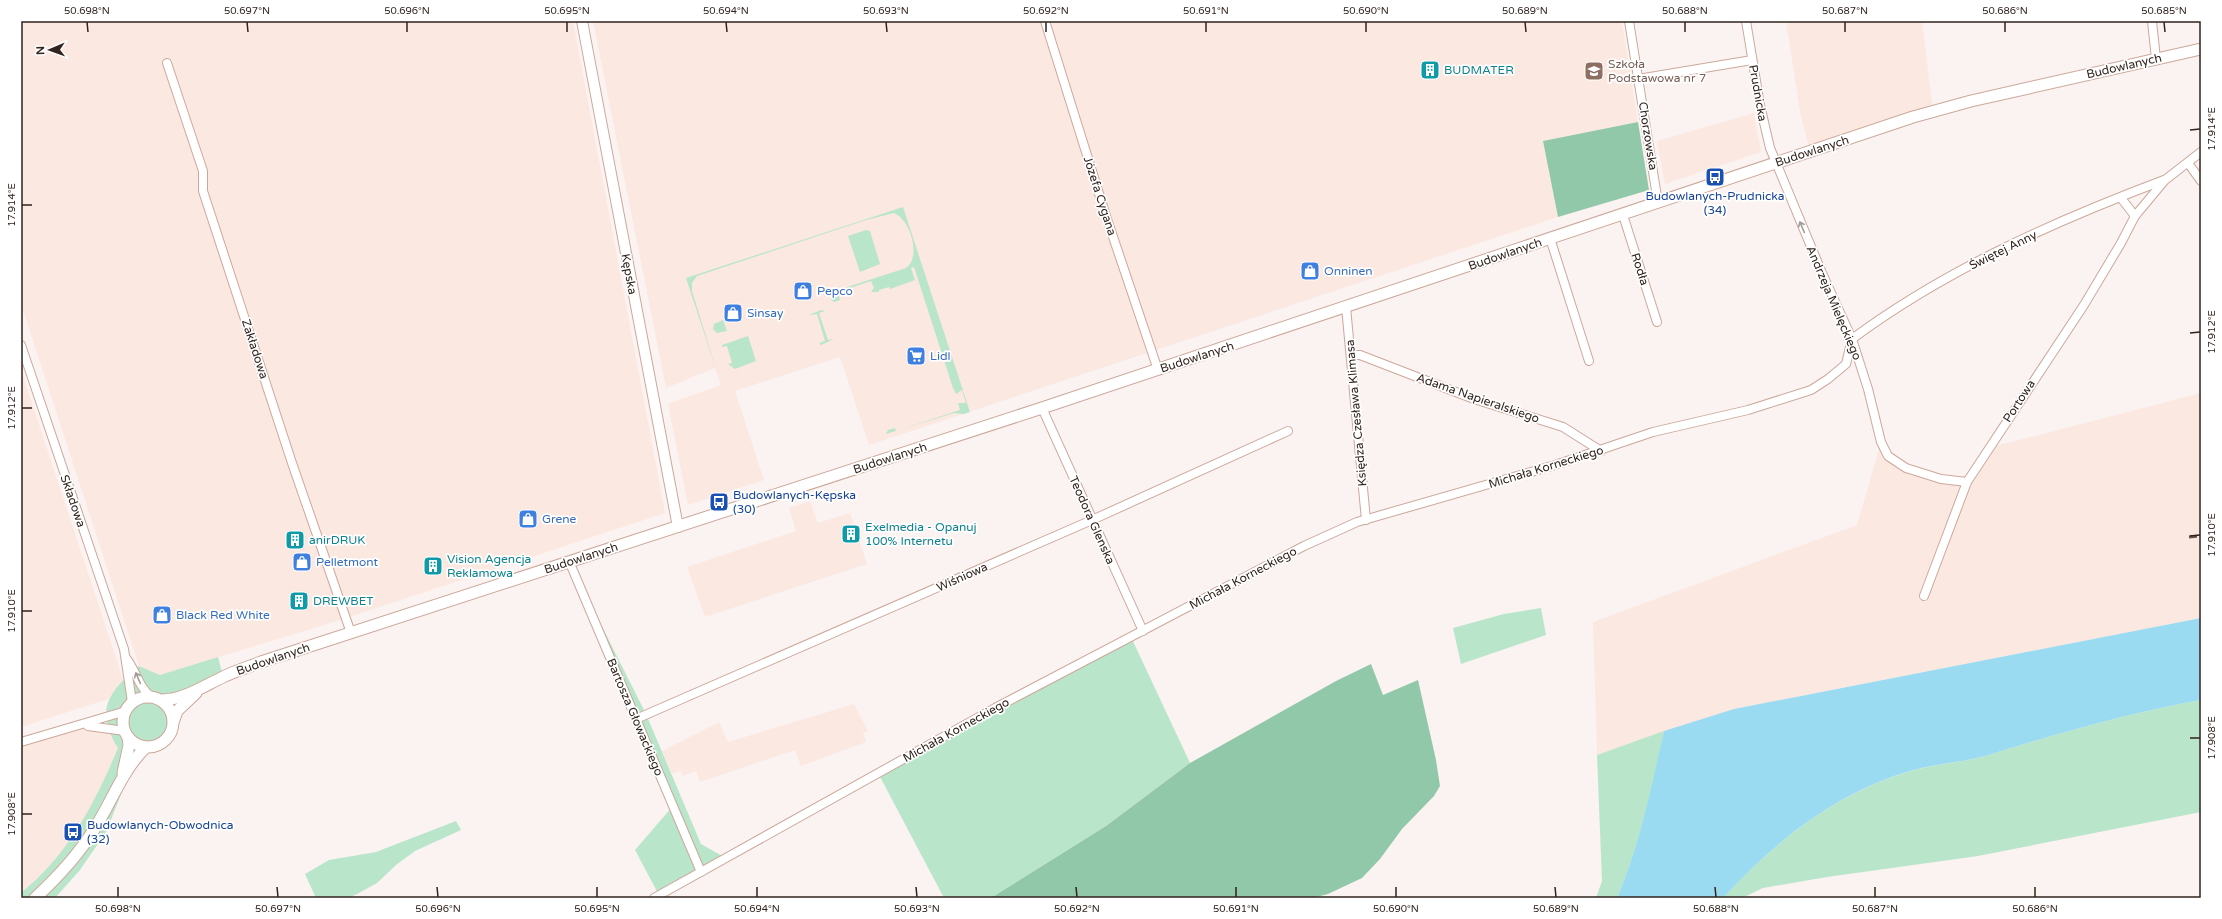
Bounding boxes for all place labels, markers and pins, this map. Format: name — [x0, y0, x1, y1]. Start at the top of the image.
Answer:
place label: Szkoła Podstawowa nr 7 — [1608, 57, 1706, 85]
building icon: BUDMATER — [1419, 59, 1441, 81]
school or university icon: Szkoła Podstawowa nr 7 — [1583, 60, 1605, 82]
place label: BUDMATER — [1444, 63, 1514, 77]
bus stop icon: Budowlanych-Prudnicka (34) — [1704, 166, 1726, 188]
place label: Budowlanych-Prudnicka (34) — [1645, 189, 1785, 217]
shop icon: Onninen — [1299, 260, 1321, 282]
place label: Onninen — [1324, 264, 1373, 278]
shop icon: Pepco — [792, 280, 814, 302]
place label: Pepco — [817, 284, 853, 298]
shop icon: Sinsay — [722, 302, 744, 324]
place label: Sinsay — [747, 306, 784, 320]
supermarket icon: Lidl — [905, 345, 927, 367]
place label: Lidl — [930, 349, 950, 363]
place label: Budowlanych-Kępska (30) — [733, 488, 856, 516]
bus stop icon: Budowlanych-Kępska (30) — [708, 491, 730, 513]
shop icon: Grene — [517, 508, 539, 530]
place label: Grene — [542, 512, 577, 526]
place label: Exelmedia - Opanuj 100% Internetu — [865, 520, 977, 548]
building icon: Exelmedia - Opanuj 100% Internetu — [840, 523, 862, 545]
building icon: anirDRUK — [284, 529, 306, 551]
place label: anirDRUK — [309, 533, 365, 547]
shop icon: Pelletmont — [291, 551, 313, 573]
place label: Vision Agencja Reklamowa — [447, 552, 531, 580]
place label: Pelletmont — [316, 555, 379, 569]
building icon: Vision Agencja Reklamowa — [422, 555, 444, 577]
building icon: DREWBET — [288, 590, 310, 612]
place label: DREWBET — [313, 594, 374, 608]
shop icon: Black Red White — [151, 604, 173, 626]
place label: Black Red White — [176, 608, 270, 622]
place label: Budowlanych-Obwodnica (32) — [87, 818, 234, 846]
bus stop icon: Budowlanych-Obwodnica (32) — [62, 821, 84, 843]

